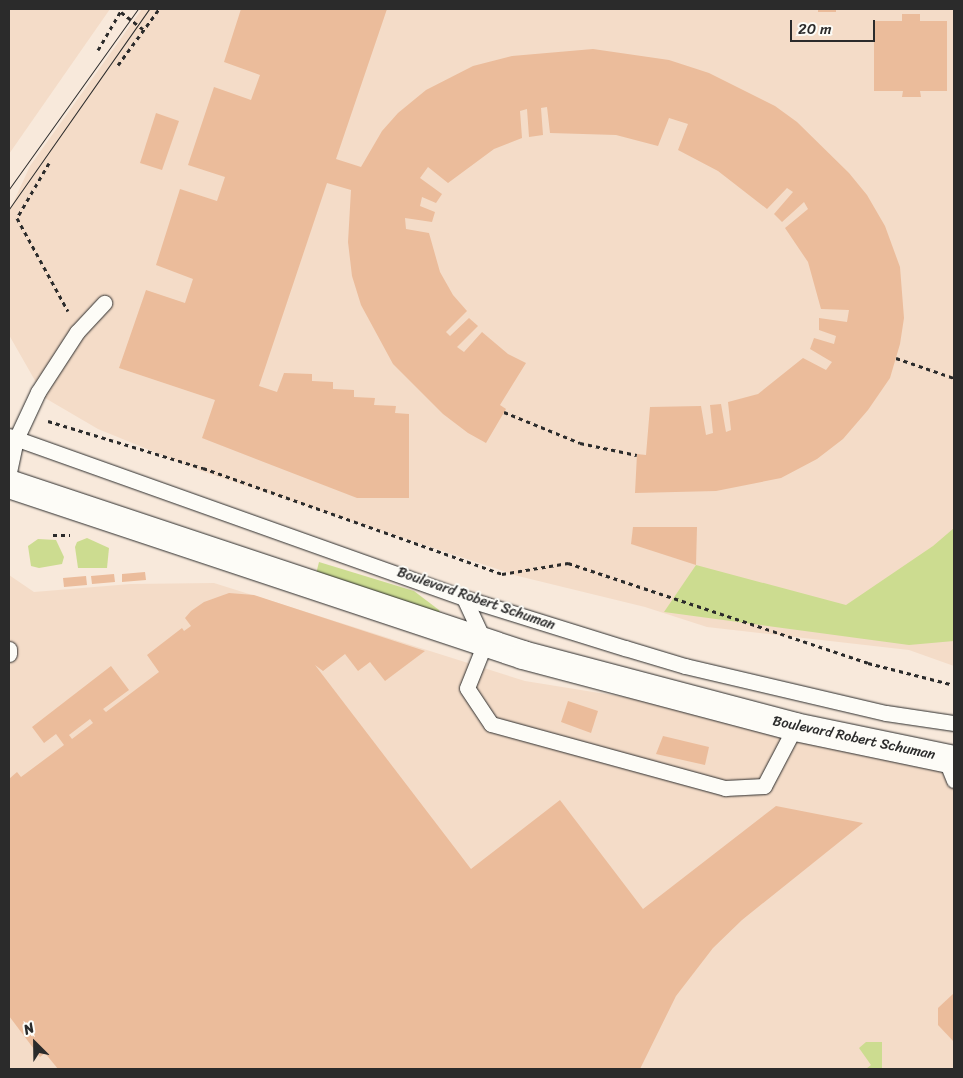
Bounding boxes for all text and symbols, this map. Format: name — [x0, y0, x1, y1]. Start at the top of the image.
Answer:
scale bar — [793, 10, 878, 42]
text: 20 m — [798, 16, 832, 42]
street label: Boulevard Robert Schuman — [395, 564, 557, 634]
street label: Boulevard Robert Schuman — [771, 713, 937, 763]
text: N — [20, 1015, 38, 1042]
north arrow — [10, 1018, 60, 1068]

